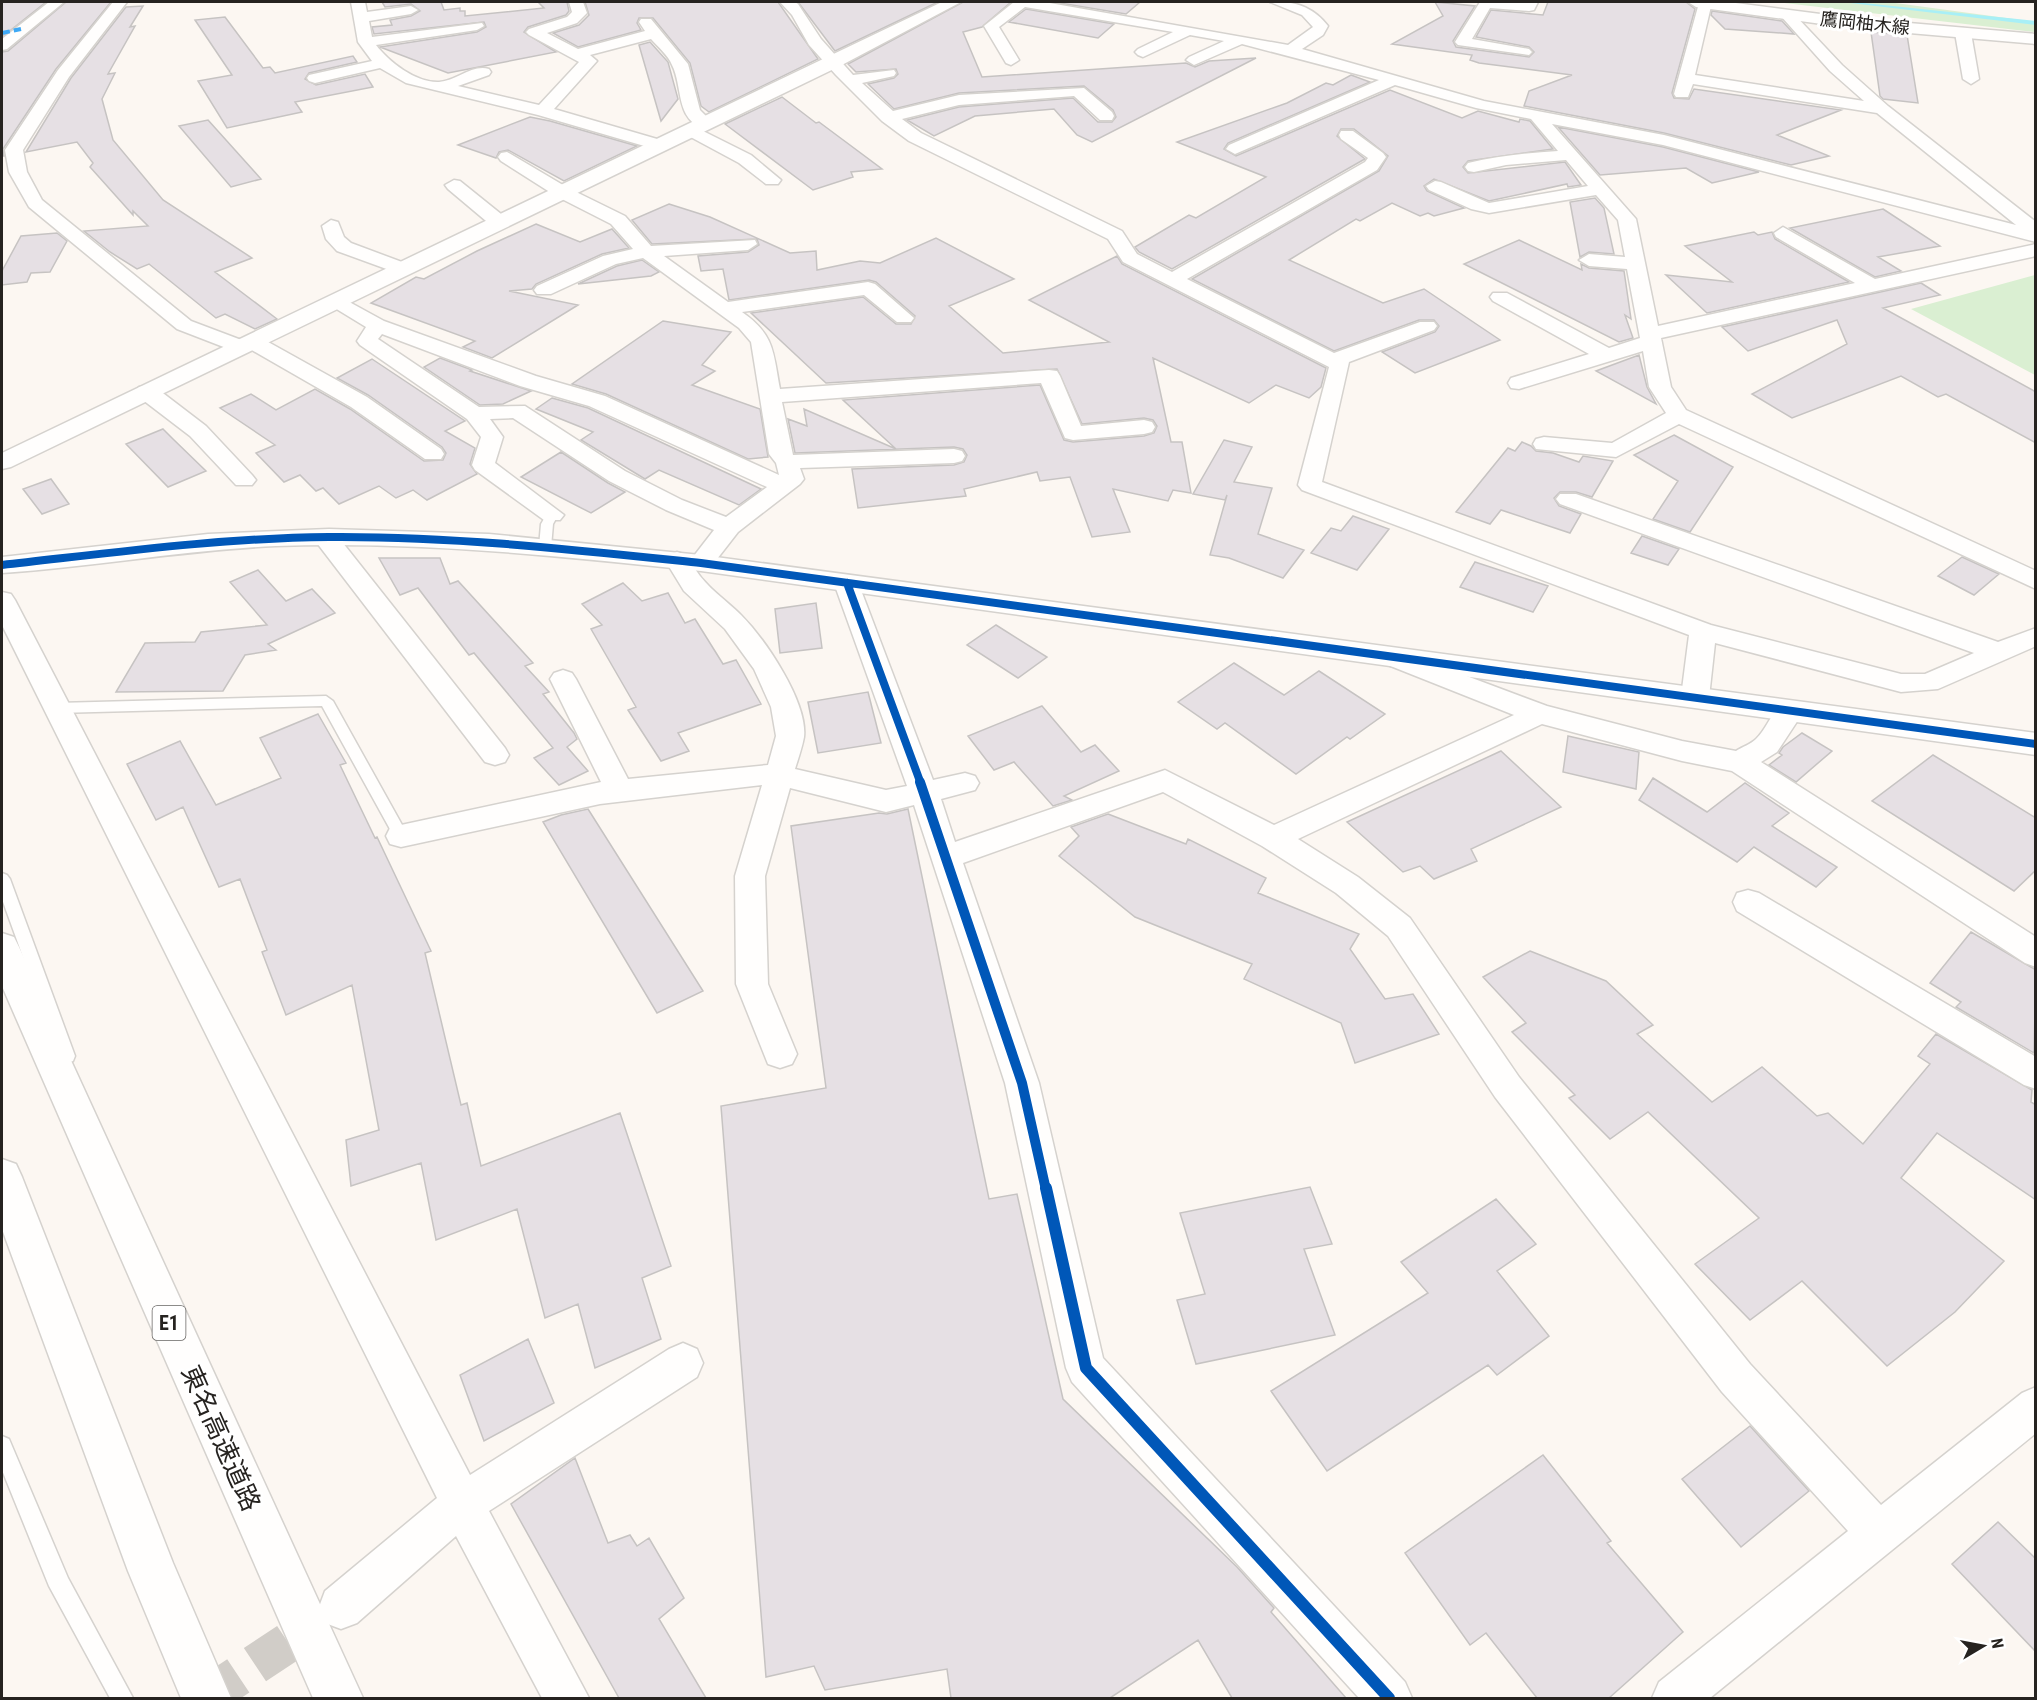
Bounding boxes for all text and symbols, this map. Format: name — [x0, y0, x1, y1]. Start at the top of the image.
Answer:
street label: 鷹岡柚木線 — [1819, 8, 1911, 38]
road number: E1 — [152, 1306, 186, 1340]
street label: 東名高速道路 — [176, 1361, 266, 1515]
north arrow — [1953, 1616, 2013, 1676]
text: N — [1987, 1637, 2007, 1650]

